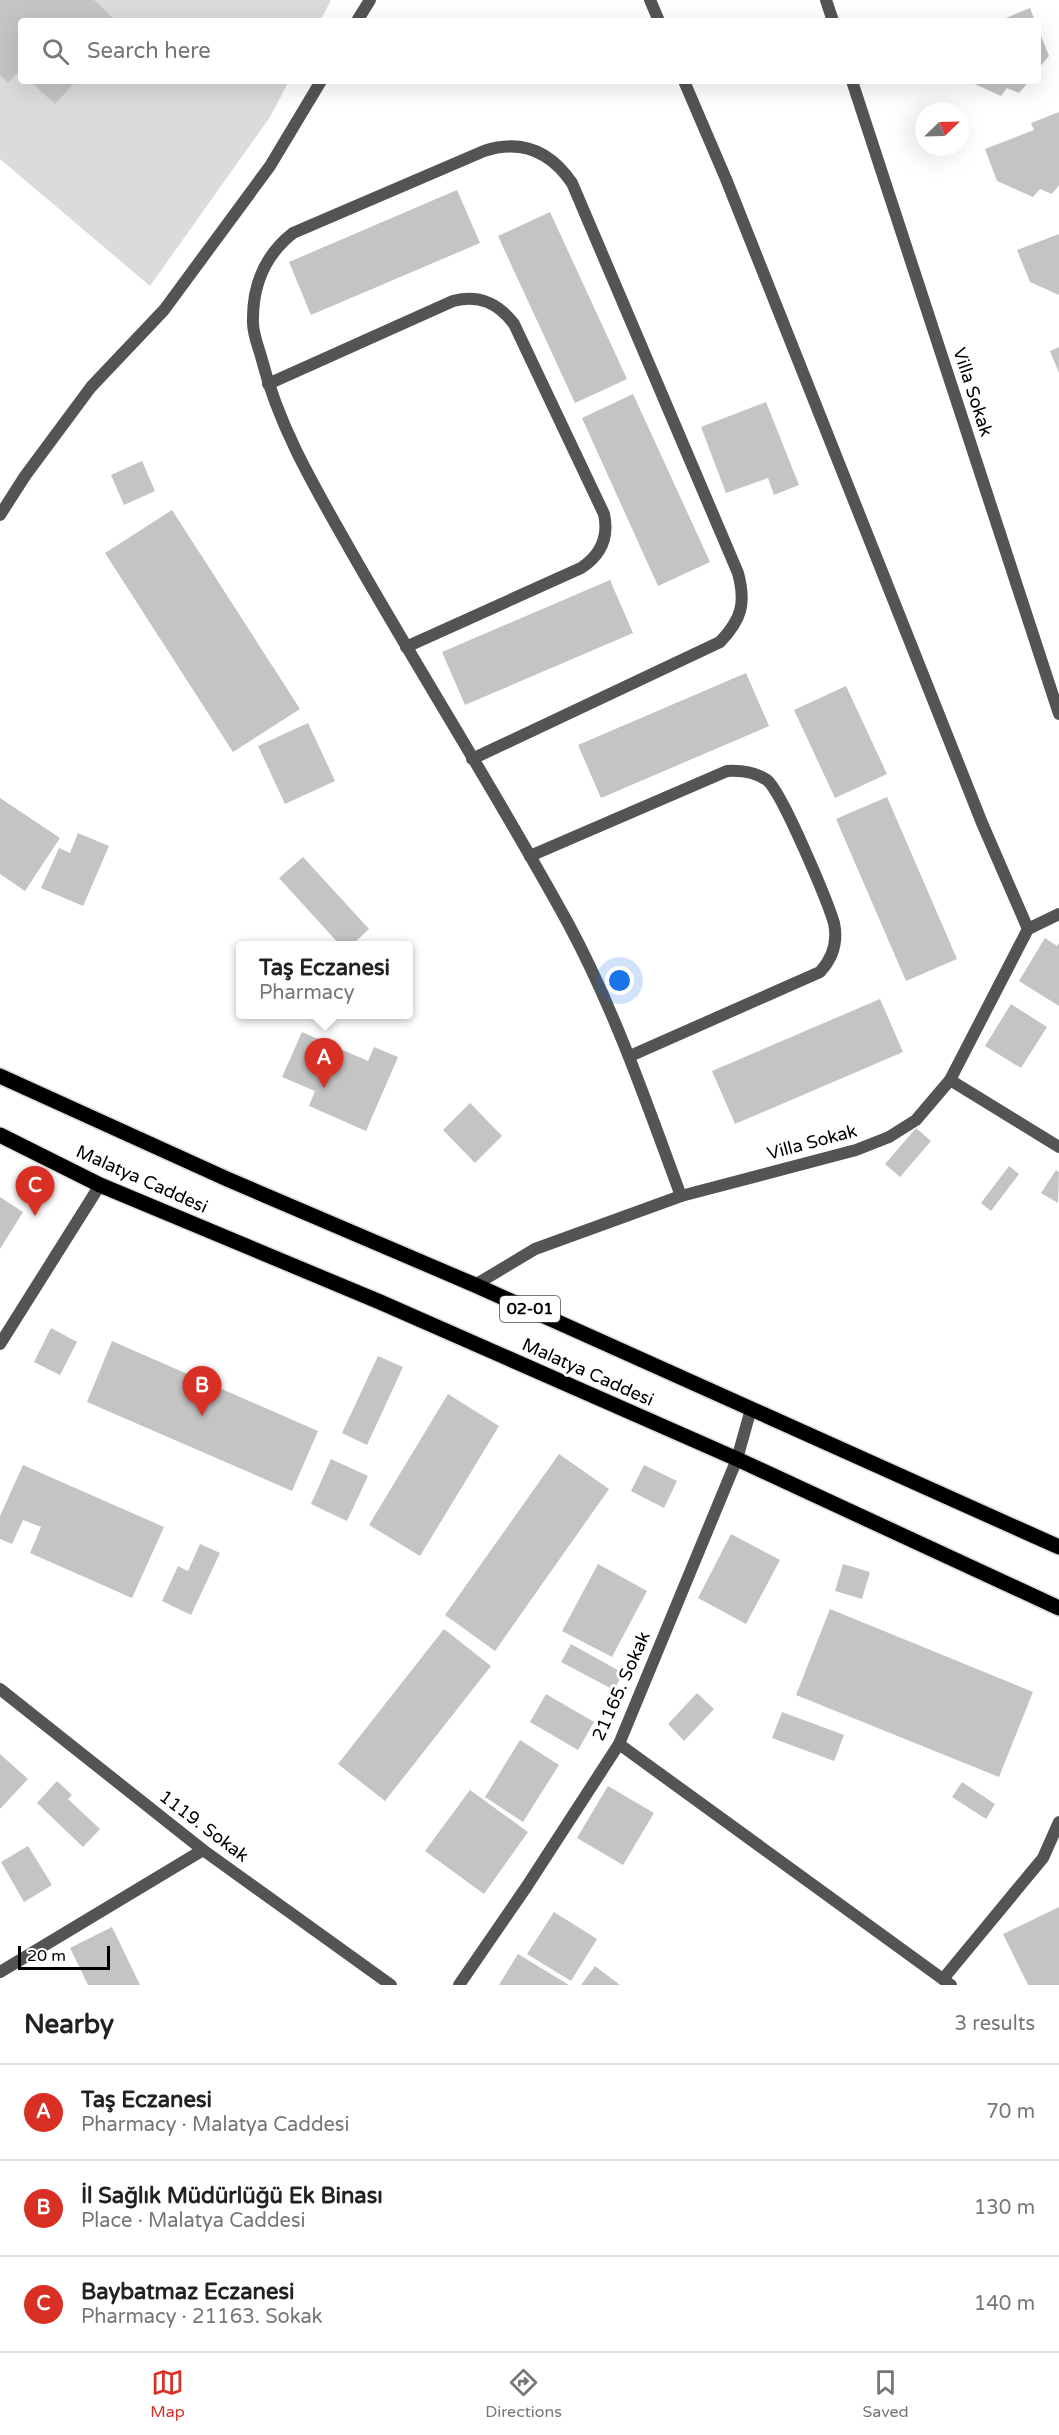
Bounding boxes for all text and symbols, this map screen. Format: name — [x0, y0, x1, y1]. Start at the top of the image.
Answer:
search box — [18, 18, 1041, 84]
icon: search — [39, 35, 72, 68]
text: Search here — [87, 38, 211, 64]
north arrow — [915, 102, 969, 156]
street label: Villa Sokak — [948, 345, 998, 439]
popup — [236, 941, 413, 1019]
text: Taş Eczanesi — [259, 955, 390, 981]
your location — [605, 966, 634, 995]
text: Pharmacy — [259, 981, 354, 1005]
pin: A — [304, 1038, 344, 1088]
street label: Villa Sokak — [765, 1119, 860, 1165]
street label: Malatya Caddesi — [73, 1140, 211, 1218]
pin: C — [15, 1166, 54, 1216]
road number: 02-01 — [500, 1296, 560, 1322]
street label: Malatya Caddesi — [519, 1333, 657, 1411]
pin: B — [182, 1366, 222, 1416]
street label: 21165. Sokak — [587, 1628, 655, 1744]
street label: 1119. Sokak — [155, 1785, 253, 1867]
scale bar — [18, 1943, 110, 1970]
text: 20 m — [27, 1946, 66, 1966]
text: Nearby — [24, 2009, 114, 2040]
text: 3 results — [955, 2012, 1035, 2036]
text: Taş Eczanesi — [81, 2087, 212, 2113]
text: A — [36, 2100, 51, 2124]
text: 70 m — [986, 2100, 1035, 2124]
text: Pharmacy · Malatya Caddesi — [81, 2113, 349, 2137]
text: İl Sağlık Müdürlüğü Ek Binası — [81, 2183, 383, 2209]
text: B — [37, 2196, 50, 2220]
text: 130 m — [974, 2196, 1035, 2220]
text: Place · Malatya Caddesi — [81, 2209, 305, 2233]
text: Baybatmaz Eczanesi — [81, 2279, 295, 2305]
text: C — [37, 2292, 50, 2316]
text: 140 m — [974, 2292, 1035, 2316]
text: Pharmacy · 21163. Sokak — [81, 2305, 323, 2329]
tab: Map — [150, 2366, 185, 2422]
tab: Directions — [485, 2366, 562, 2422]
tab: Saved — [862, 2366, 909, 2422]

